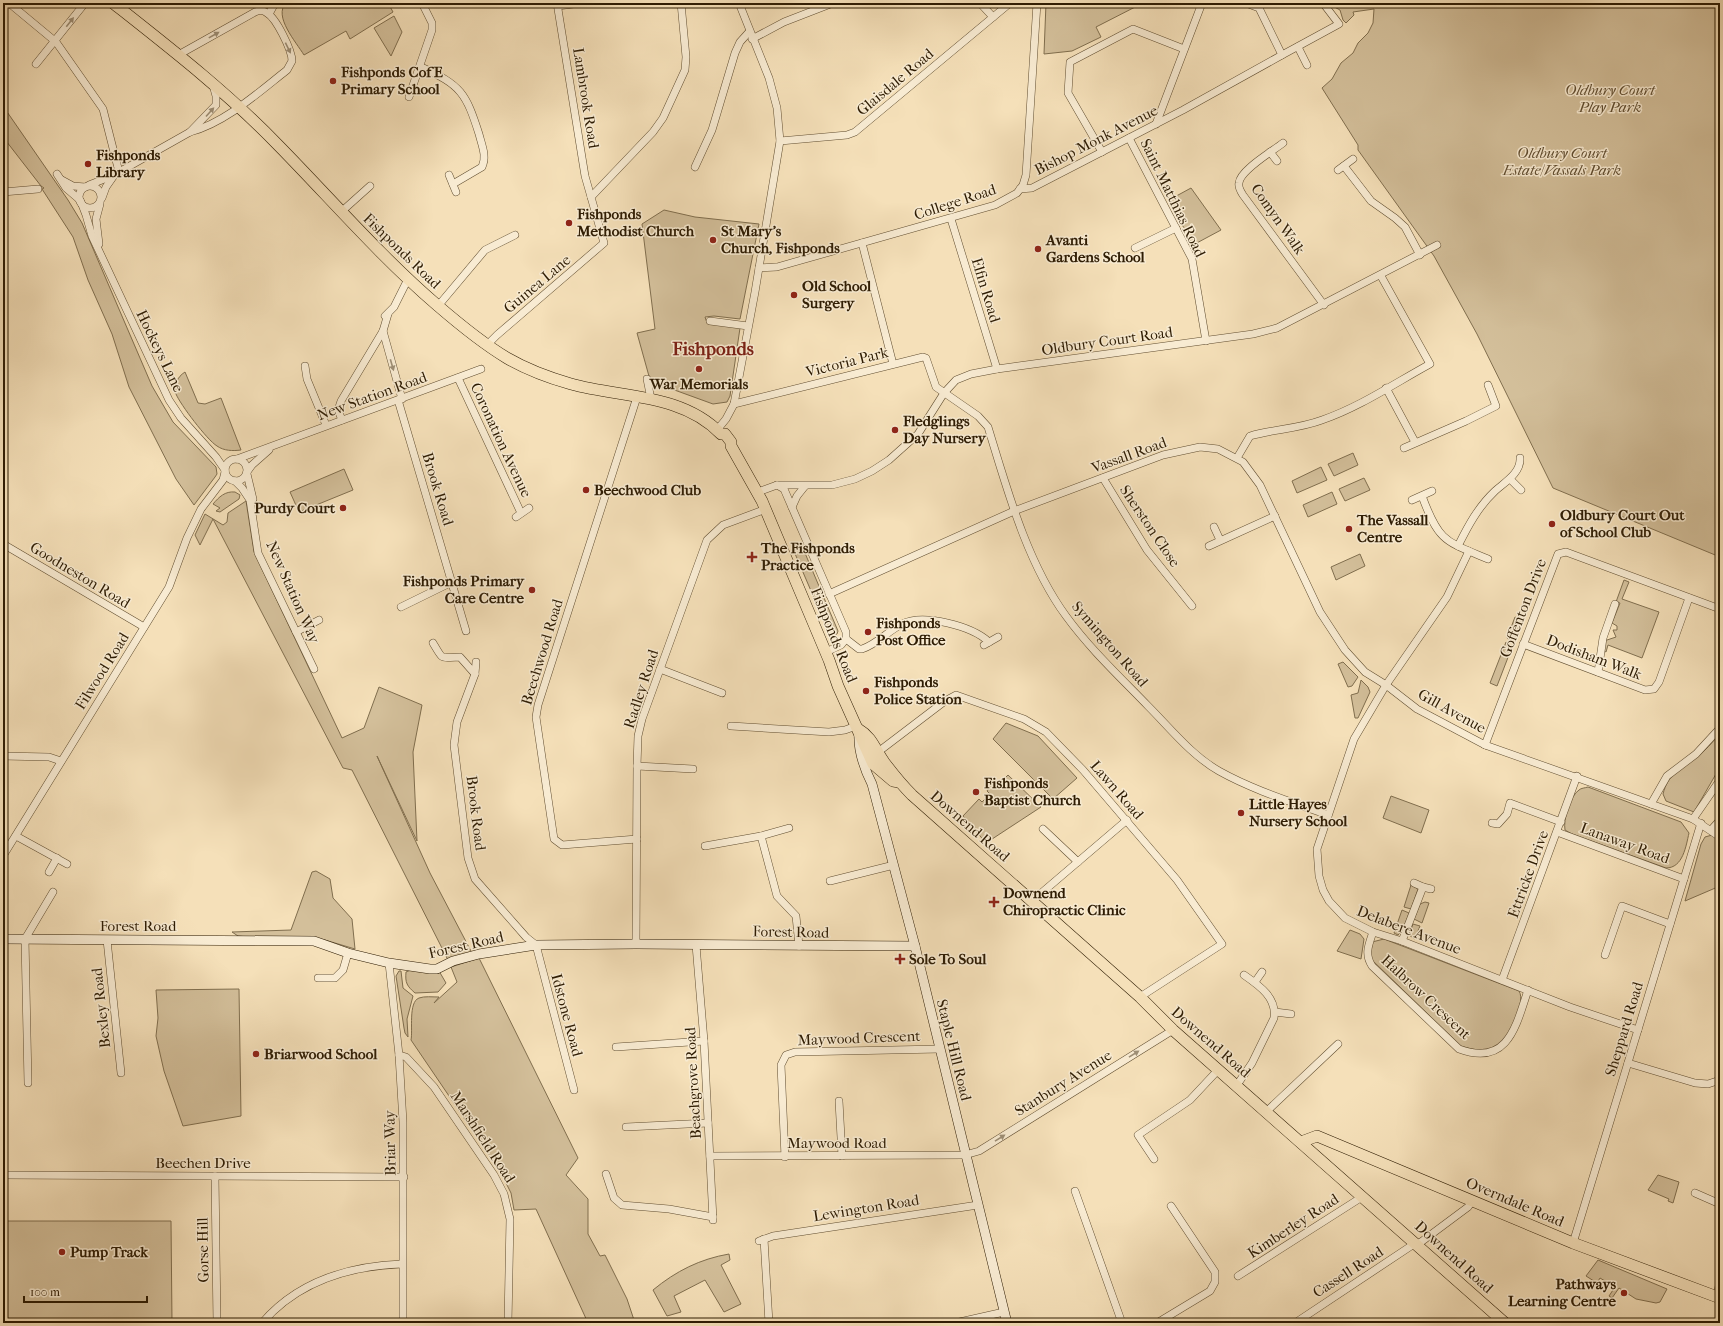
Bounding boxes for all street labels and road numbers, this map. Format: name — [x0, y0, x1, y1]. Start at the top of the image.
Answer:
street label: Glaisdale Road — [853, 44, 938, 119]
street label: Lambrook Road — [569, 46, 603, 151]
street label: Bishop Monk Avenue — [1031, 101, 1161, 179]
street label: Saint Matthias Road — [1137, 136, 1210, 261]
street label: College Road — [912, 180, 999, 224]
street label: Comyn Walk — [1247, 180, 1309, 258]
street label: Fishponds Road — [359, 209, 445, 293]
street label: Guinea Lane — [500, 250, 575, 317]
street label: Elfin Road — [968, 255, 1005, 325]
street label: Hockeys Lane — [132, 307, 188, 396]
street label: Oldbury Court Road — [1040, 323, 1175, 359]
street label: Victoria Park — [803, 343, 890, 381]
street label: New Station Road — [315, 368, 430, 424]
street label: Coronation Avenue — [467, 380, 536, 501]
street label: Vassall Road — [1088, 433, 1170, 477]
street label: Brook Road — [418, 450, 458, 529]
street label: Sherston Close — [1116, 482, 1184, 571]
street label: Goodneston Road — [27, 538, 134, 612]
street label: New Station Way — [262, 538, 324, 647]
street label: Goffenton Drive — [1496, 555, 1550, 660]
street label: Fishponds Road — [807, 585, 862, 686]
street label: Beechwood Road — [517, 596, 567, 707]
street label: Symington Road — [1068, 598, 1153, 691]
street label: Filwood Road — [71, 629, 133, 713]
street label: Dodisham Walk — [1544, 631, 1644, 684]
street label: Radley Road — [620, 646, 662, 731]
street label: Gill Avenue — [1415, 685, 1490, 737]
street label: Lawn Road — [1087, 757, 1148, 824]
street label: Brook Road — [462, 774, 490, 852]
street label: Downend Road — [927, 787, 1014, 866]
street label: Lanaway Road — [1578, 819, 1673, 868]
street label: Ettricke Drive — [1504, 827, 1552, 920]
street label: Delabere Avenue — [1354, 902, 1464, 958]
street label: Forest Road — [100, 917, 177, 935]
street label: Forest Road — [752, 922, 830, 942]
street label: Forest Road — [427, 927, 506, 962]
street label: Halbrow Crescent — [1377, 951, 1475, 1044]
street label: Bexley Road — [88, 966, 114, 1049]
street label: Idstone Road — [547, 972, 587, 1059]
street label: Sheppard Road — [1601, 979, 1647, 1078]
street label: Staple Hill Road — [933, 997, 976, 1103]
street label: Downend Road — [1168, 1003, 1255, 1082]
street label: Beachgrove Road — [681, 1026, 705, 1139]
street label: Maywood Crescent — [797, 1027, 921, 1049]
street label: Stanbury Avenue — [1011, 1046, 1115, 1120]
street label: Marshfield Road — [447, 1088, 520, 1187]
street label: Briar Way — [380, 1109, 400, 1176]
street label: Maywood Road — [787, 1134, 887, 1152]
street label: Beechen Drive — [155, 1154, 251, 1172]
street label: Overndale Road — [1463, 1173, 1567, 1231]
street label: Kimberley Road — [1244, 1189, 1343, 1262]
street label: Lewington Road — [812, 1191, 921, 1225]
street label: Gorse Hill — [193, 1217, 213, 1283]
street label: Downend Road — [1411, 1217, 1498, 1297]
street label: Cassell Road — [1309, 1242, 1387, 1301]

